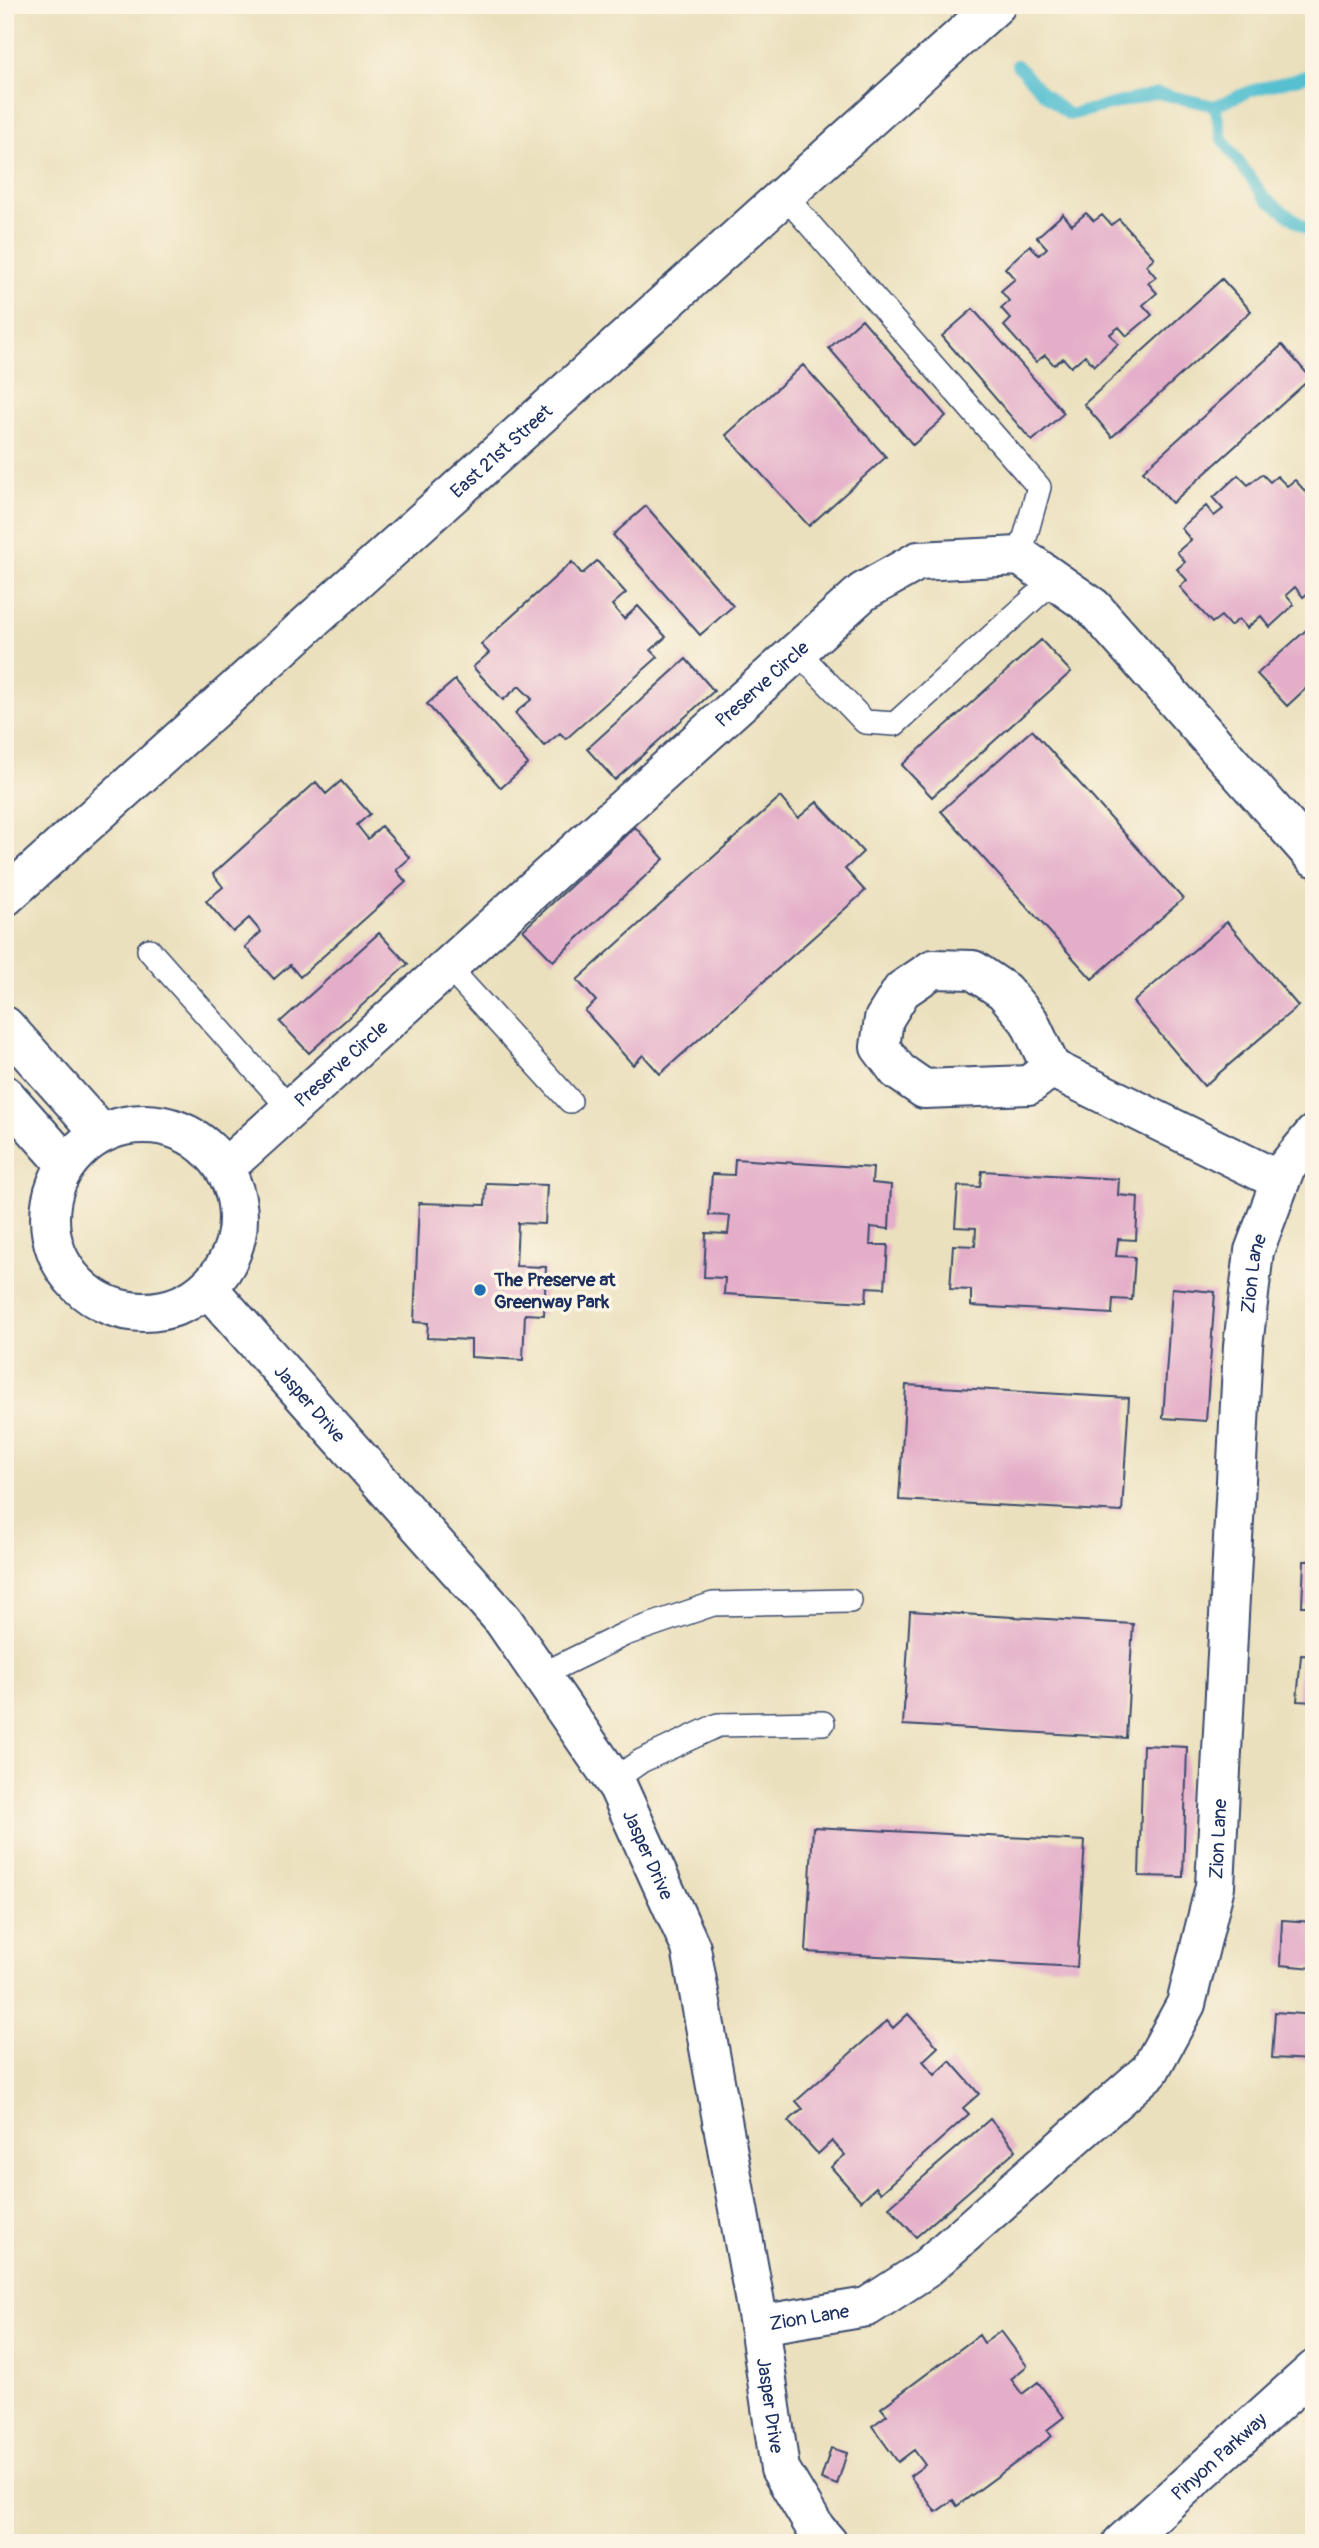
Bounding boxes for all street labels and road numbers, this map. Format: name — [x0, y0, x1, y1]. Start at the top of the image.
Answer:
street label: East 21st Street — [445, 399, 558, 504]
street label: Preserve Circle — [710, 635, 815, 733]
street label: Preserve Circle — [290, 1015, 394, 1113]
street label: Zion Lane — [1236, 1230, 1273, 1315]
street label: Jasper Drive — [269, 1360, 351, 1448]
street label: Zion Lane — [1204, 1798, 1233, 1880]
street label: Jasper Drive — [617, 1806, 679, 1904]
street label: Zion Lane — [768, 2299, 852, 2336]
street label: Jasper Drive — [751, 2356, 789, 2456]
street label: Pinyon Parkway — [1167, 2408, 1272, 2506]

